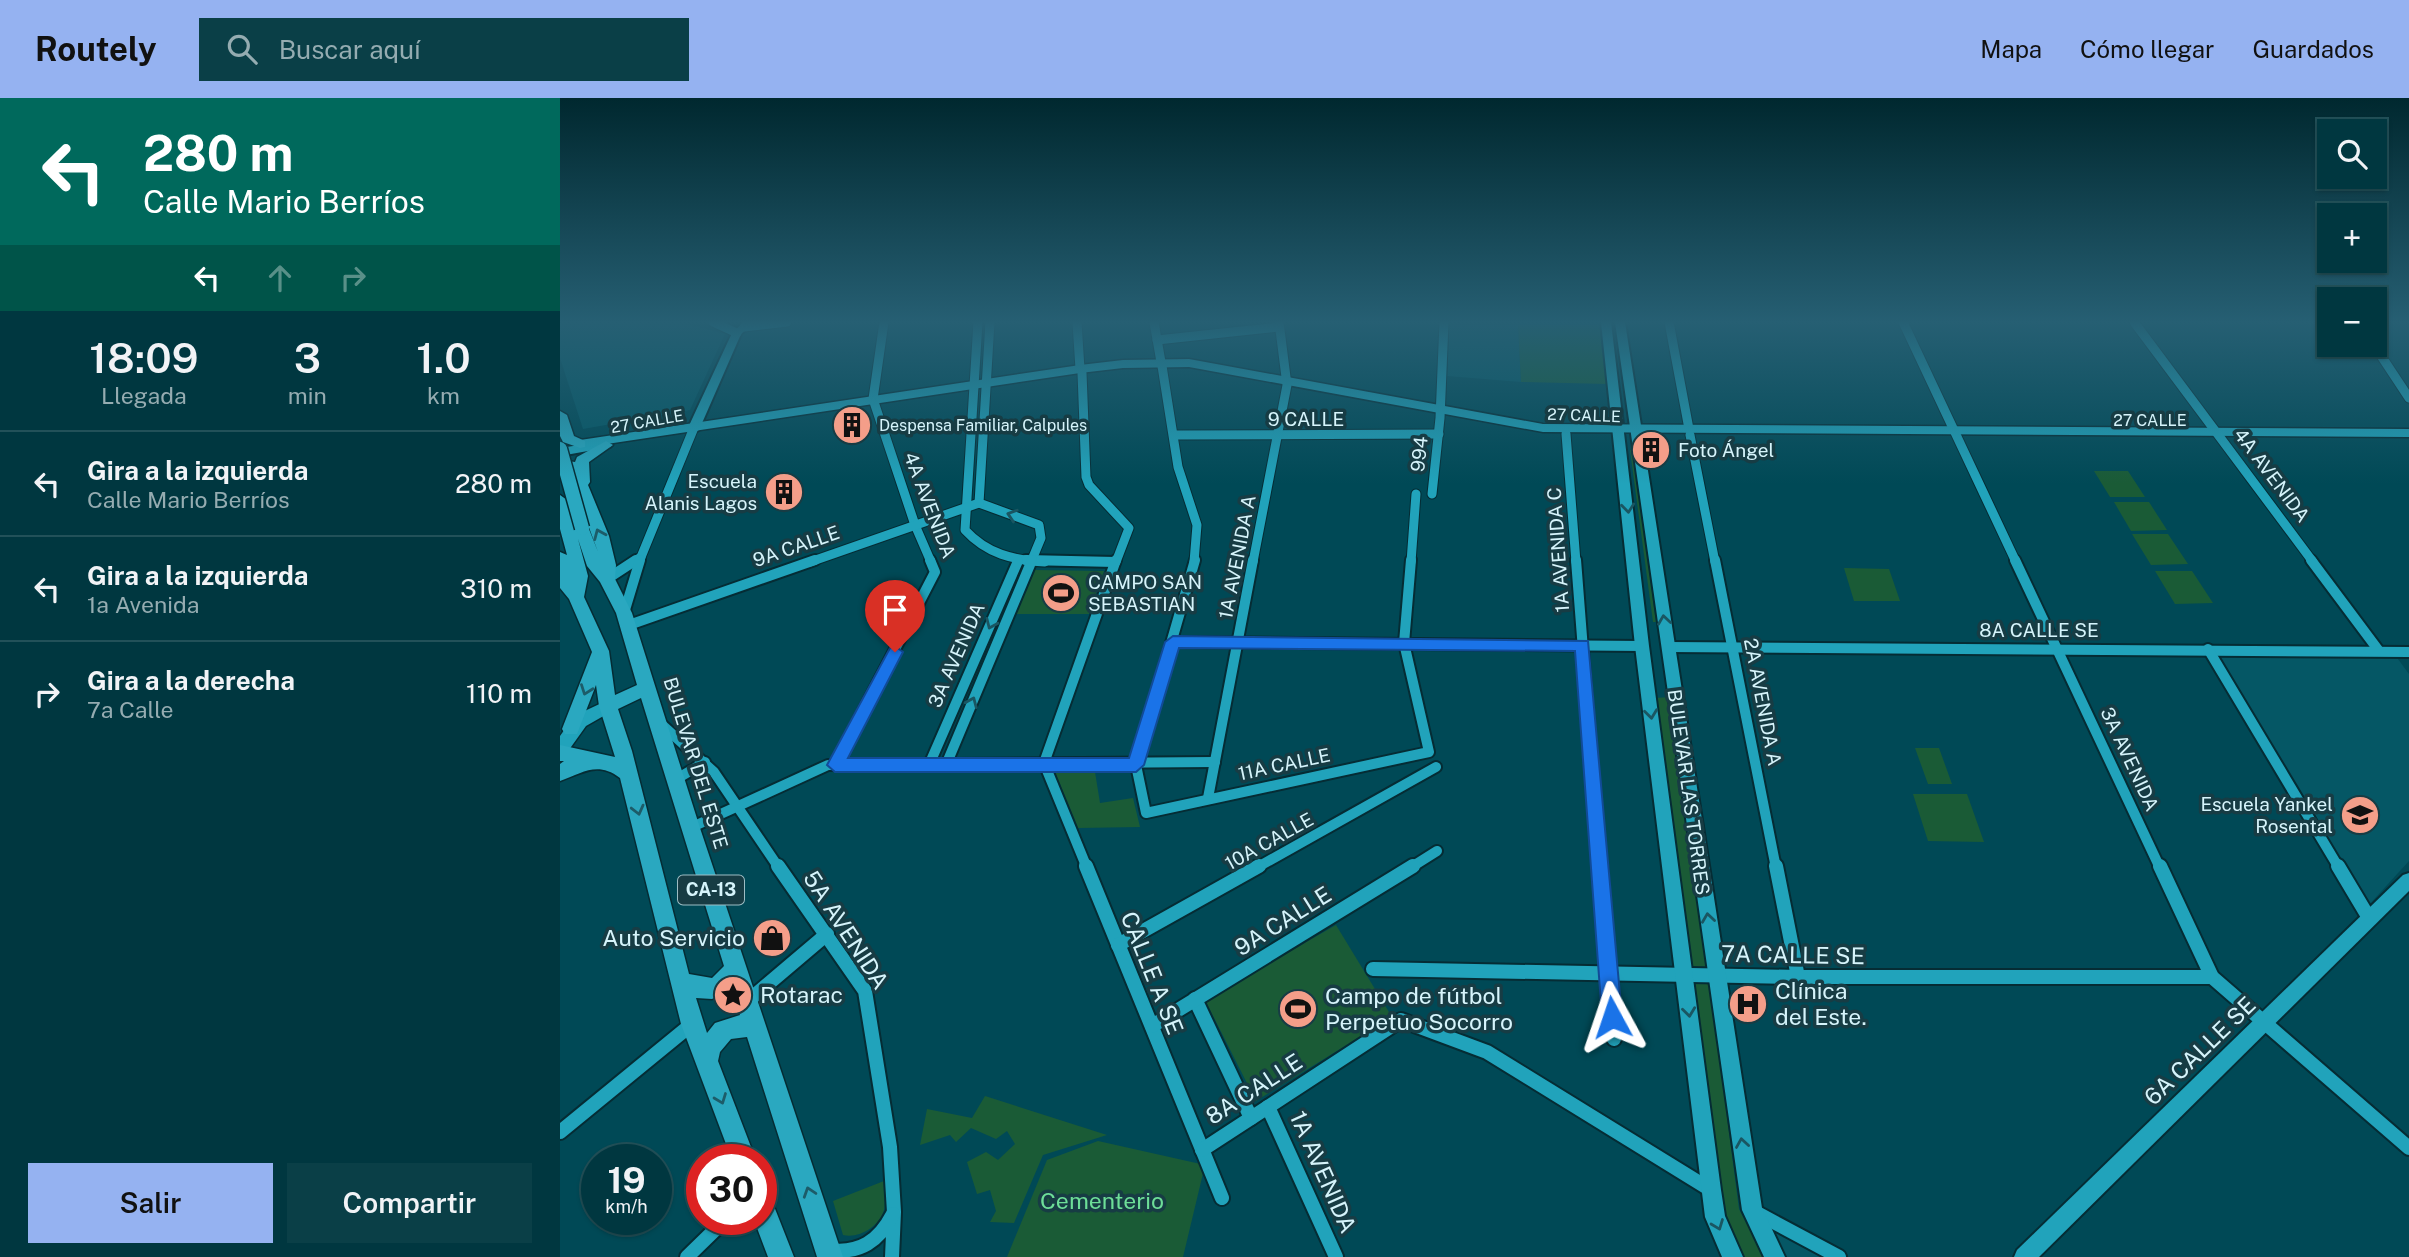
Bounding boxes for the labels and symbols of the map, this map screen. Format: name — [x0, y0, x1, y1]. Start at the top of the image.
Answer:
building icon: Despensa Familiar, Calpules — [831, 404, 873, 446]
street label: 27 CALLE — [1547, 405, 1621, 426]
street label: 27 CALLE — [609, 406, 685, 437]
street label: 9 CALLE — [1268, 408, 1344, 430]
street label: 27 CALLE — [2113, 411, 2187, 430]
place label: Despensa Familiar, Calpules — [879, 416, 1087, 435]
street label: 4A AVENIDA — [2230, 424, 2314, 526]
building icon: Foto Ángel — [1630, 429, 1672, 471]
street label: 994 — [1406, 435, 1432, 473]
place label: Foto Ángel — [1678, 439, 1774, 461]
street label: 4A AVENIDA — [900, 449, 960, 561]
place label: Escuela Alanis Lagos — [645, 470, 757, 514]
building icon: Escuela Alanis Lagos — [763, 471, 805, 513]
street label: 1A AVENIDA C — [1543, 487, 1573, 613]
street label: 1A AVENIDA A — [1214, 493, 1260, 621]
one-way arrow — [1621, 502, 1636, 514]
one-way arrow — [1006, 509, 1019, 523]
street label: 9A CALLE — [750, 521, 842, 571]
one-way arrow — [593, 529, 607, 541]
place label: CAMPO SAN SEBASTIAN — [1088, 571, 1202, 615]
sports icon: CAMPO SAN SEBASTIAN — [1040, 572, 1082, 614]
pin — [865, 580, 925, 652]
street label: 3A AVENIDA — [923, 599, 989, 711]
one-way arrow — [1657, 614, 1672, 626]
one-way arrow — [985, 617, 999, 629]
street label: 8A CALLE SE — [1979, 619, 2099, 641]
street label: 2A AVENIDA A — [1740, 636, 1786, 768]
street label: BULEVAR DEL ESTE — [659, 674, 733, 852]
one-way arrow — [580, 683, 594, 695]
street label: BULEVAR LAS TORRES — [1664, 688, 1714, 896]
one-way arrow — [964, 696, 978, 709]
street label: 3A AVENIDA — [2096, 704, 2164, 814]
one-way arrow — [1644, 708, 1659, 720]
street label: 11A CALLE — [1236, 744, 1332, 784]
place label: Escuela Yankel Rosental — [2200, 793, 2333, 837]
school or university icon: Escuela Yankel Rosental — [2339, 794, 2381, 836]
one-way arrow — [630, 804, 644, 816]
street label: 10A CALLE — [1221, 808, 1317, 874]
street label: 5A AVENIDA — [798, 865, 895, 994]
road number: CA-13 — [678, 876, 744, 904]
street label: 9A CALLE — [1229, 880, 1336, 961]
street label: CALLE A SE — [1116, 908, 1189, 1038]
one-way arrow — [1700, 912, 1715, 924]
shop icon: Auto Servicio — [751, 917, 793, 959]
place label: Auto Servicio — [602, 924, 745, 951]
street label: 7A CALLE SE — [1721, 940, 1865, 969]
place icon: Rotarac — [712, 974, 754, 1016]
place label: Clínica del Este. — [1775, 977, 1867, 1030]
position arrow — [1575, 980, 1649, 1054]
place label: Rotarac — [760, 981, 843, 1008]
place label: Campo de fútbol Perpetuo Socorro — [1325, 982, 1513, 1035]
hospital icon: Clínica del Este. — [1727, 983, 1769, 1025]
sports icon: Campo de fútbol Perpetuo Socorro — [1277, 988, 1319, 1030]
street label: 6A CALLE SE — [2138, 991, 2261, 1110]
one-way arrow — [1682, 1006, 1697, 1018]
street label: 8A CALLE — [1200, 1047, 1307, 1130]
one-way arrow — [712, 1093, 726, 1105]
street label: 1A AVENIDA — [1285, 1107, 1362, 1237]
one-way arrow — [1735, 1137, 1750, 1149]
speed limit sign: 30 — [686, 1144, 777, 1235]
one-way arrow — [803, 1187, 817, 1199]
park label: Cementerio — [1040, 1187, 1164, 1214]
one-way arrow — [1710, 1218, 1724, 1230]

